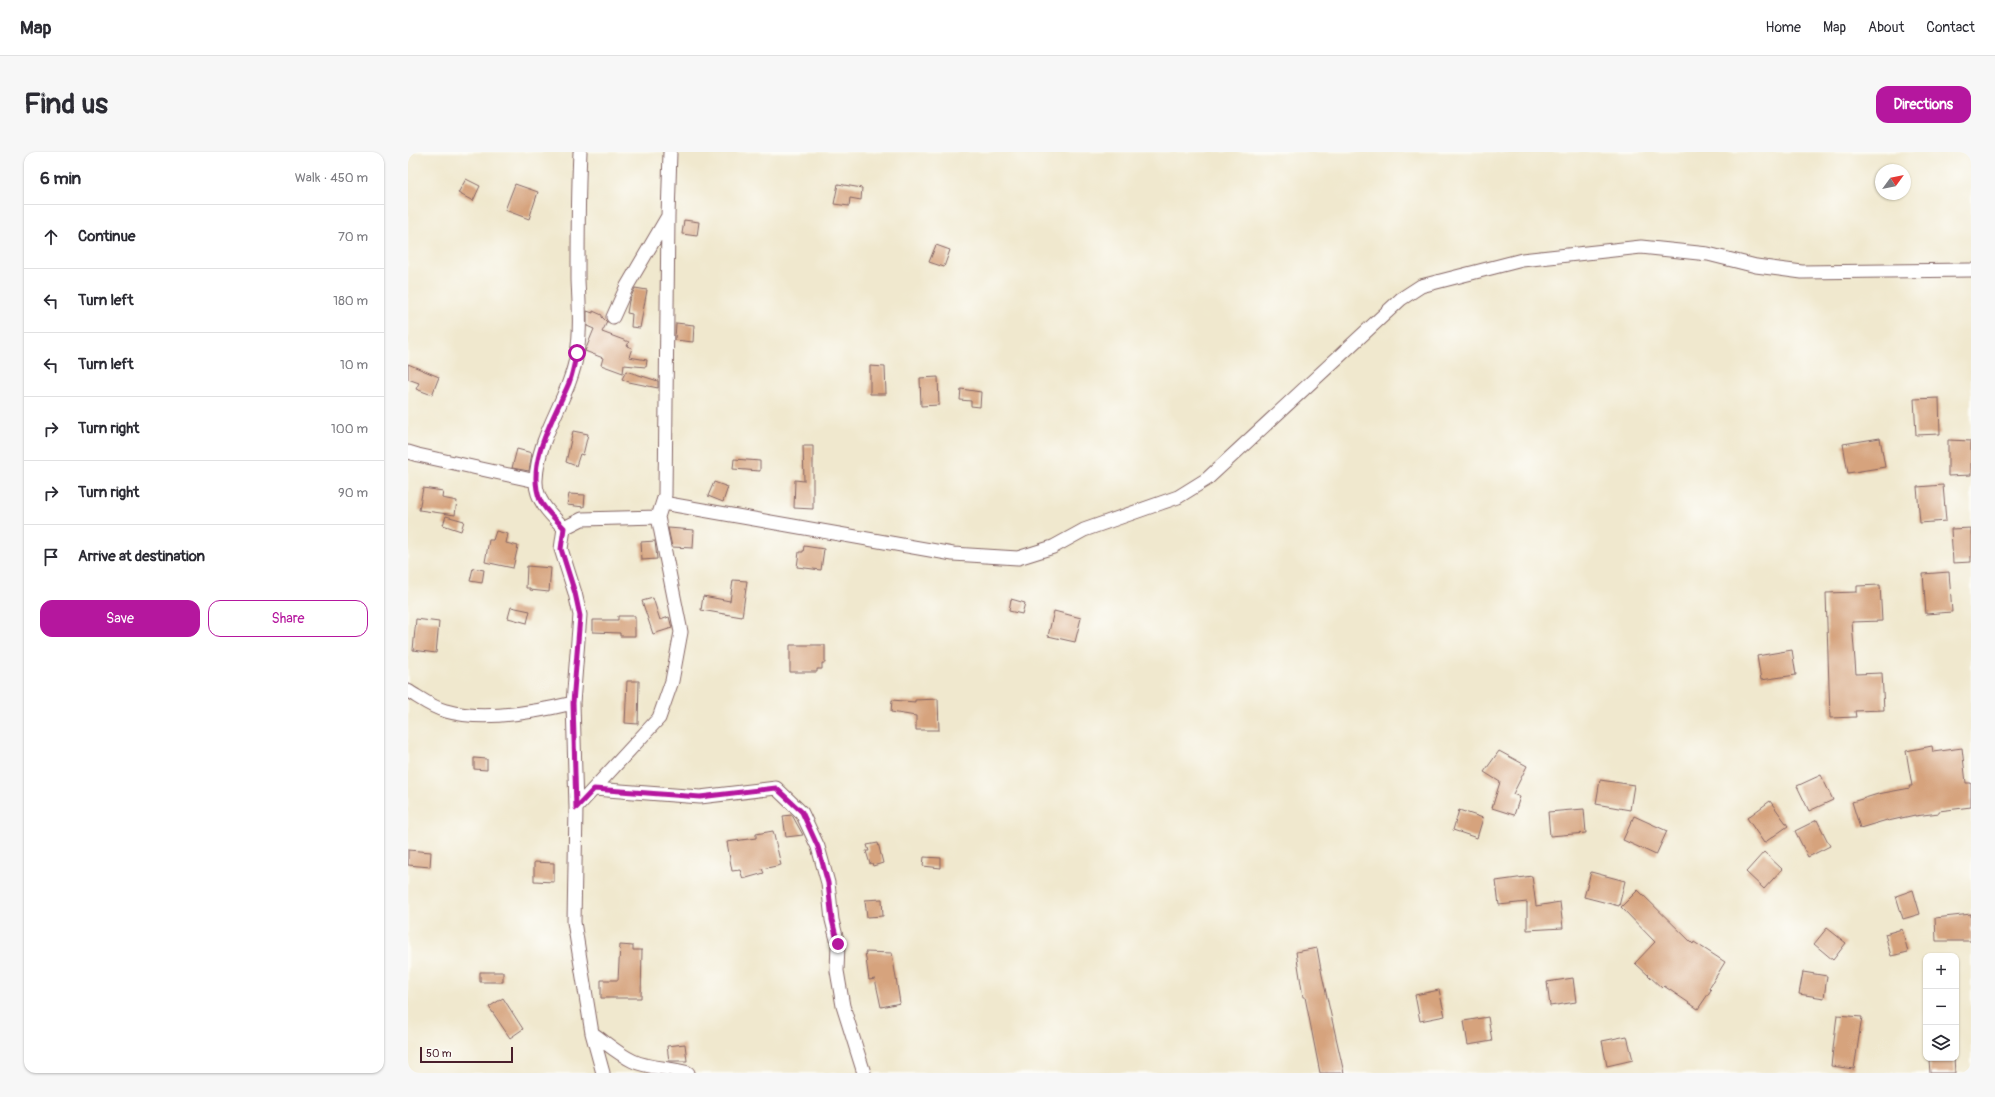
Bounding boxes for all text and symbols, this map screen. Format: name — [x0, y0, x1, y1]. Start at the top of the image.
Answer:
text: Map — [20, 16, 51, 40]
text: Home — [1766, 19, 1801, 36]
text: Map — [1823, 19, 1846, 36]
text: About — [1868, 19, 1904, 36]
text: Contact — [1926, 19, 1975, 36]
button: Directions — [1876, 86, 1971, 123]
text: Find us — [24, 87, 108, 122]
north arrow — [1875, 164, 1911, 200]
text: 6 min — [40, 168, 81, 189]
text: Walk · 450 m — [295, 170, 368, 186]
icon: ahead — [40, 226, 62, 248]
text: Continue — [78, 227, 136, 246]
text: 70 m — [338, 229, 368, 245]
icon: left — [40, 290, 62, 312]
text: Turn left — [78, 291, 134, 310]
text: 180 m — [333, 293, 368, 309]
route start — [568, 344, 586, 362]
icon: left — [40, 354, 62, 376]
text: Turn left — [78, 355, 134, 374]
text: 10 m — [340, 357, 368, 373]
icon: right — [40, 418, 62, 440]
text: Turn right — [78, 419, 139, 438]
text: 100 m — [331, 421, 368, 437]
icon: right — [40, 482, 62, 504]
text: Turn right — [78, 483, 139, 502]
text: 90 m — [338, 485, 368, 501]
icon: arrive — [40, 546, 62, 568]
text: Arrive at destination — [78, 547, 205, 566]
button: Save — [40, 600, 200, 637]
button: Share — [208, 600, 368, 637]
route end — [829, 935, 847, 953]
map controls — [1923, 953, 1959, 1061]
button: + — [1923, 953, 1959, 989]
button: − — [1923, 989, 1959, 1025]
button: layers — [1923, 1025, 1959, 1061]
scale bar — [420, 1045, 513, 1064]
text: 50 m — [426, 1047, 452, 1060]

